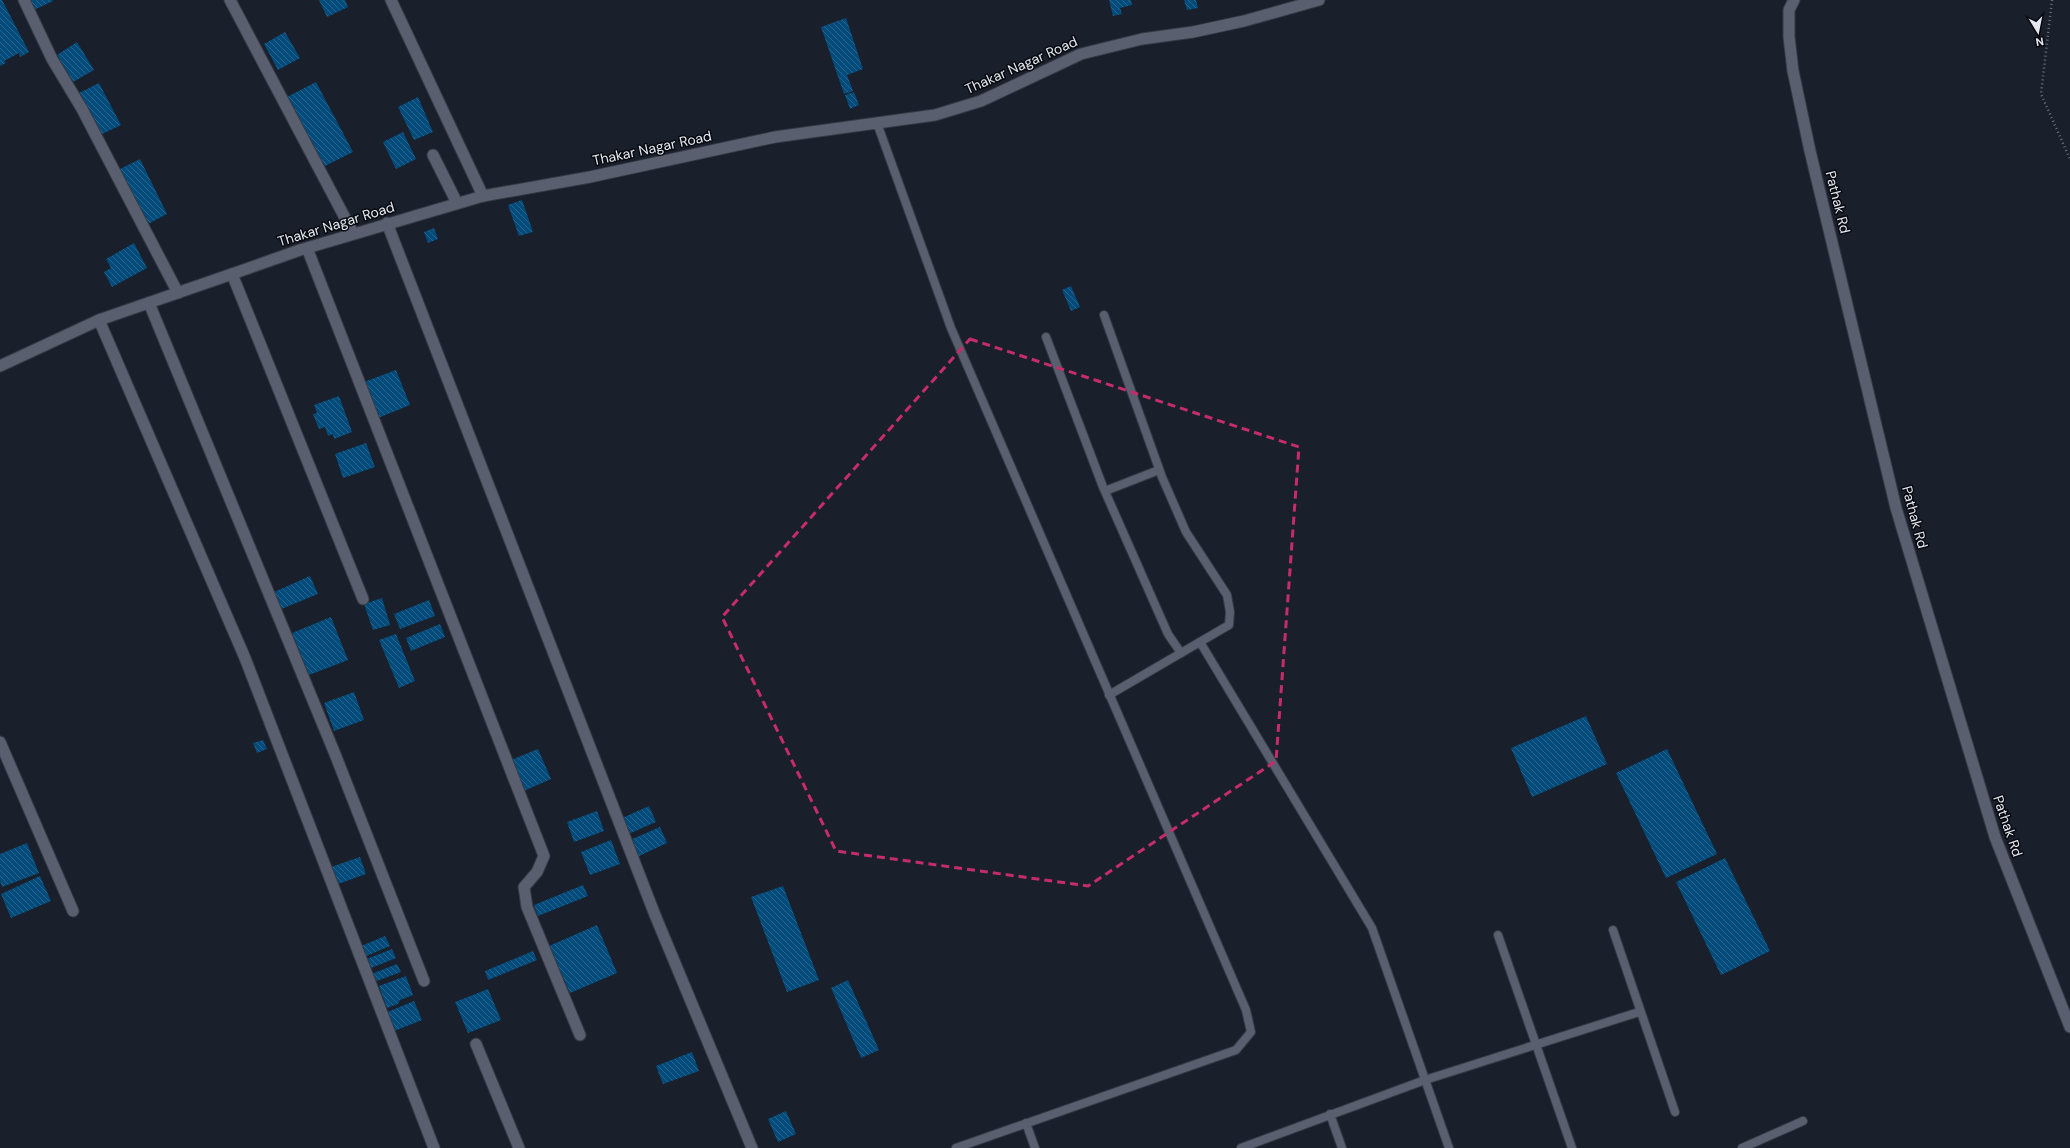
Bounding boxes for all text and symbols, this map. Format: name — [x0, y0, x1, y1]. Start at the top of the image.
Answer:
north arrow — [2018, 12, 2058, 52]
street label: Thakar Nagar Road — [962, 32, 1080, 98]
text: N — [2035, 34, 2045, 49]
street label: Thakar Nagar Road — [591, 127, 713, 169]
street label: Pathak Rd — [1822, 169, 1854, 235]
street label: Thakar Nagar Road — [275, 198, 397, 250]
street label: Pathak Rd — [1898, 484, 1932, 550]
street label: Pathak Rd — [1989, 793, 2027, 859]

